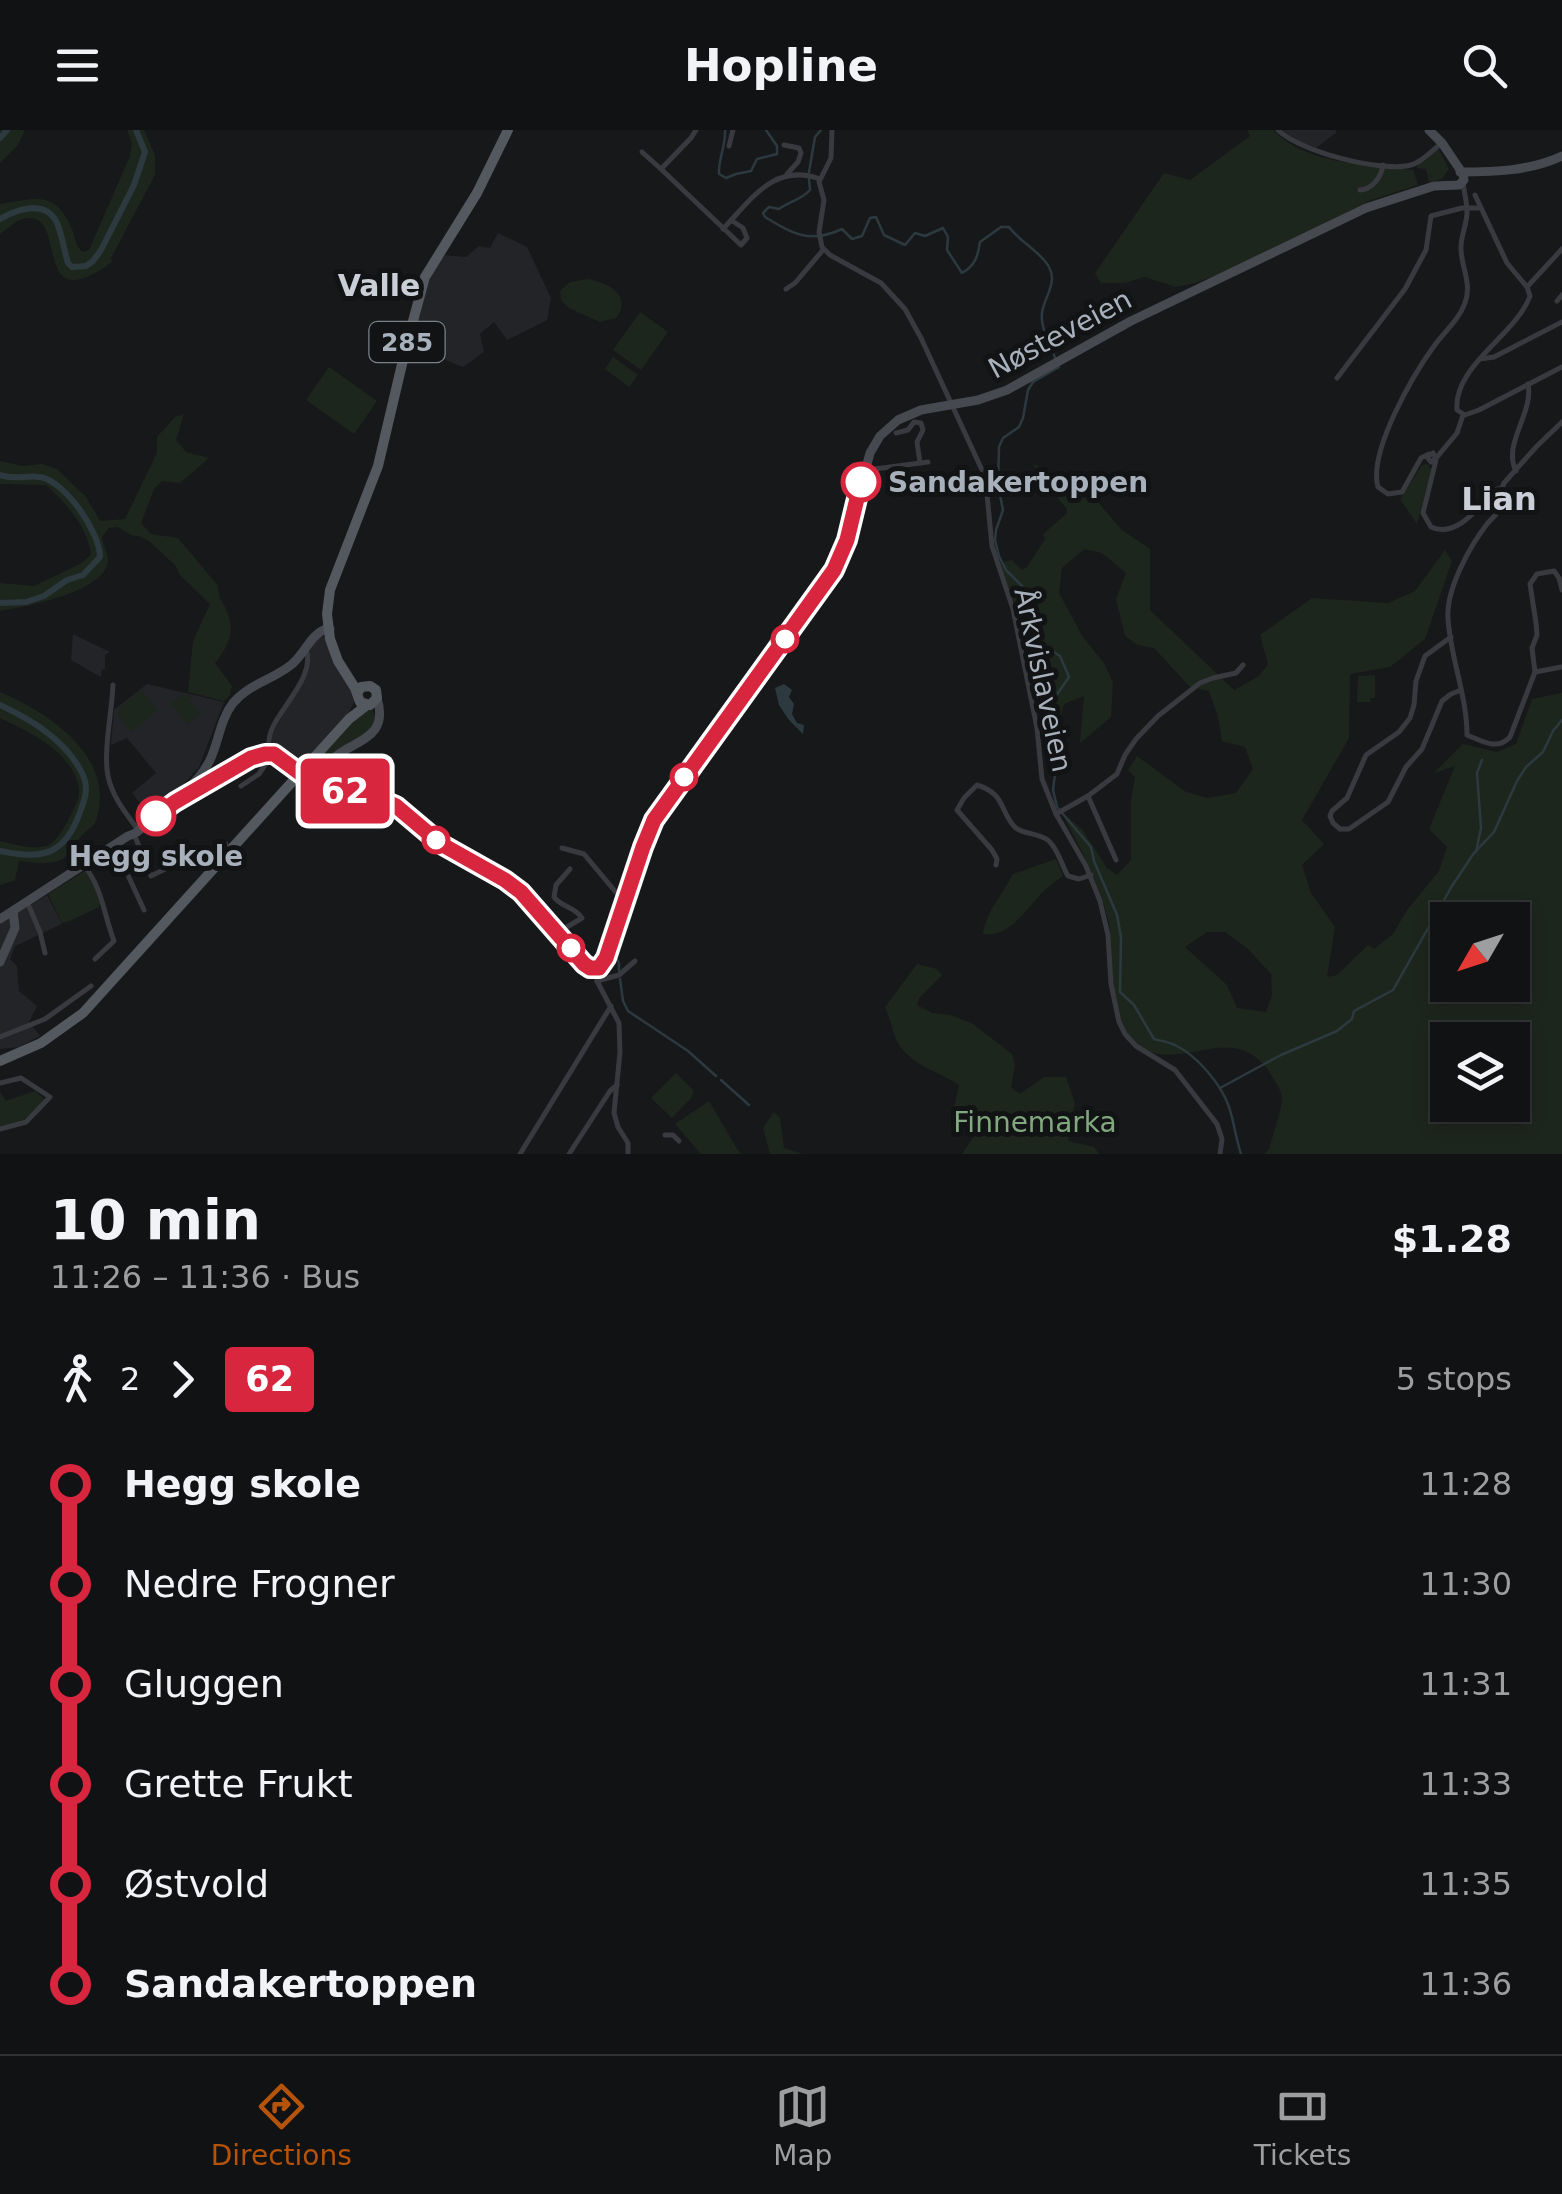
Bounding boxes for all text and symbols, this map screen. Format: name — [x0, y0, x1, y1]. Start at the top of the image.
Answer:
icon: menu — [50, 38, 105, 93]
icon: search — [1457, 38, 1512, 93]
text: Hopline — [684, 39, 878, 92]
district label: Valle — [338, 268, 420, 303]
street label: Nøsteveien — [983, 282, 1137, 386]
road number: 285 — [370, 322, 444, 362]
marker: Sandakertoppen — [842, 463, 880, 501]
place label: Sandakertoppen — [888, 466, 1148, 499]
district label: Lian — [1461, 480, 1537, 518]
street label: Årkvislaveien — [1007, 585, 1080, 775]
unlabelled marker — [772, 626, 798, 652]
line badge: 62 — [300, 758, 390, 824]
unlabelled marker — [671, 764, 697, 790]
text: 62 — [321, 771, 369, 811]
marker: Hegg skole — [137, 797, 175, 835]
unlabelled marker — [423, 827, 449, 853]
place label: Hegg skole — [69, 840, 243, 873]
north arrow — [1430, 902, 1530, 1002]
map controls — [1430, 902, 1530, 1122]
unlabelled marker — [558, 935, 584, 961]
button: layers — [1430, 1022, 1530, 1122]
park label: Finnemarka — [953, 1106, 1117, 1139]
text: 10 min — [50, 1188, 261, 1252]
text: $1.28 — [1392, 1217, 1512, 1261]
text: 11:26 – 11:36 · Bus — [50, 1258, 360, 1296]
icon: walk — [50, 1352, 105, 1407]
icon: forward — [155, 1352, 210, 1407]
text: 62 — [245, 1359, 294, 1399]
text: 2 — [120, 1360, 140, 1398]
text: 5 stops — [1396, 1360, 1512, 1398]
text: Hegg skole — [124, 1462, 361, 1506]
text: 11:28 — [1420, 1465, 1512, 1503]
text: Nedre Frogner — [124, 1562, 395, 1606]
text: 11:30 — [1420, 1565, 1512, 1603]
text: Gluggen — [124, 1662, 284, 1706]
text: 11:31 — [1420, 1665, 1512, 1703]
text: Grette Frukt — [124, 1762, 353, 1806]
text: 11:33 — [1420, 1765, 1512, 1803]
text: Østvold — [124, 1862, 269, 1906]
text: 11:35 — [1420, 1865, 1512, 1903]
text: Sandakertoppen — [124, 1962, 477, 2006]
text: 11:36 — [1420, 1965, 1512, 2003]
tab: Directions — [211, 2079, 352, 2172]
tab: Map — [773, 2079, 832, 2172]
tab: Tickets — [1254, 2079, 1351, 2172]

